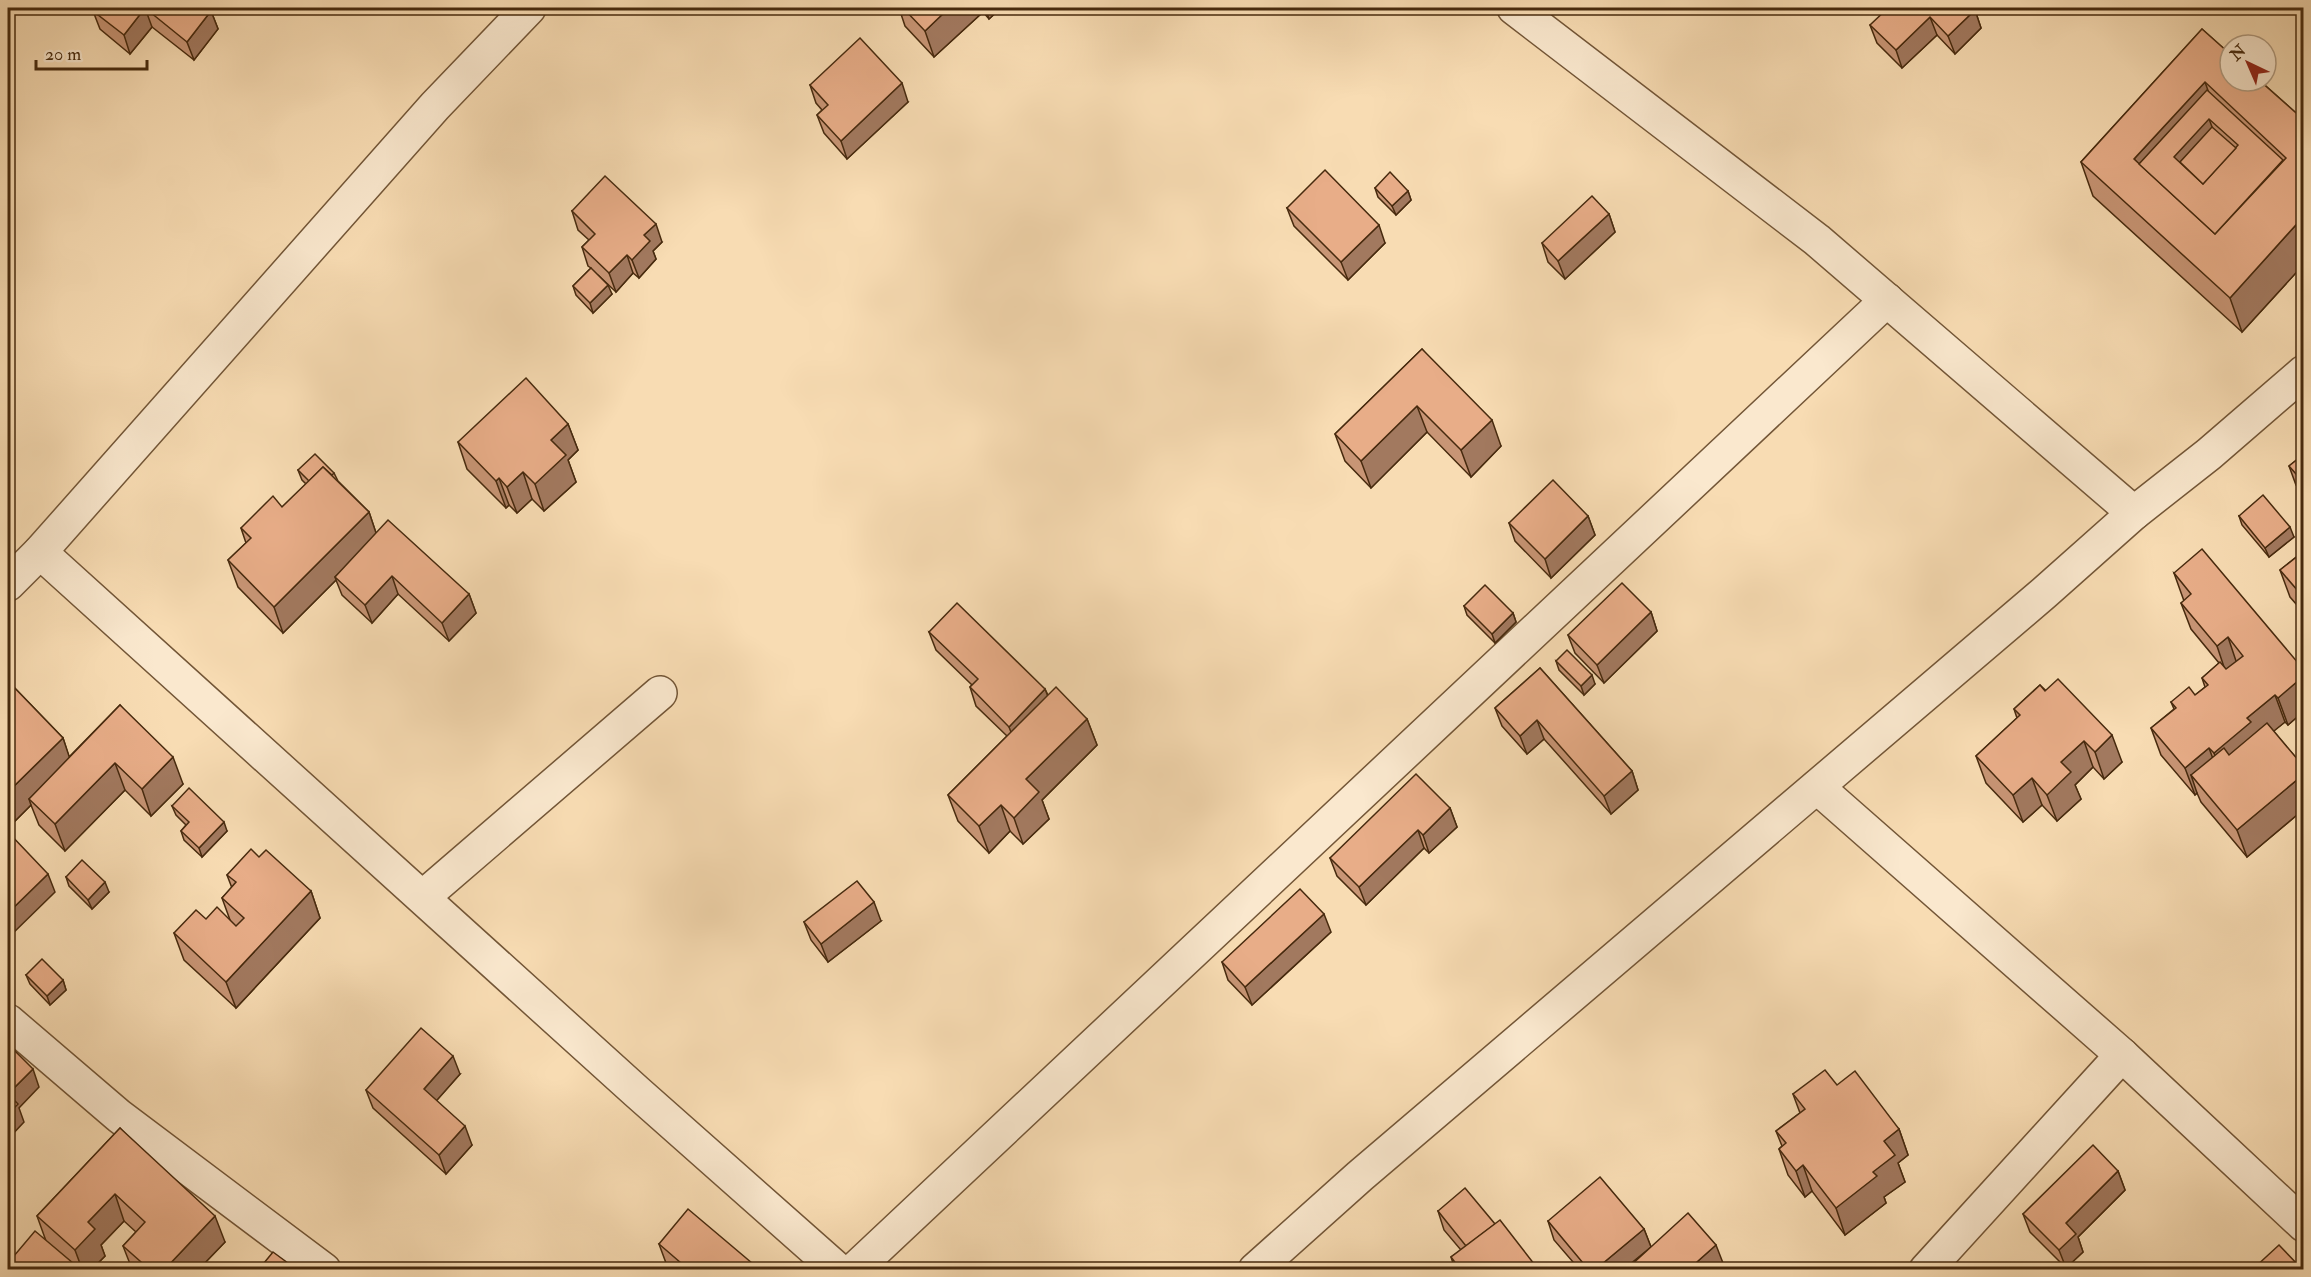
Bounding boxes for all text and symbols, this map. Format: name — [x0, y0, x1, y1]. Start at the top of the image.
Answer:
scale bar — [36, 33, 147, 71]
north arrow — [2218, 33, 2278, 93]
text: N — [2225, 40, 2251, 66]
text: 20 m — [45, 43, 81, 66]

